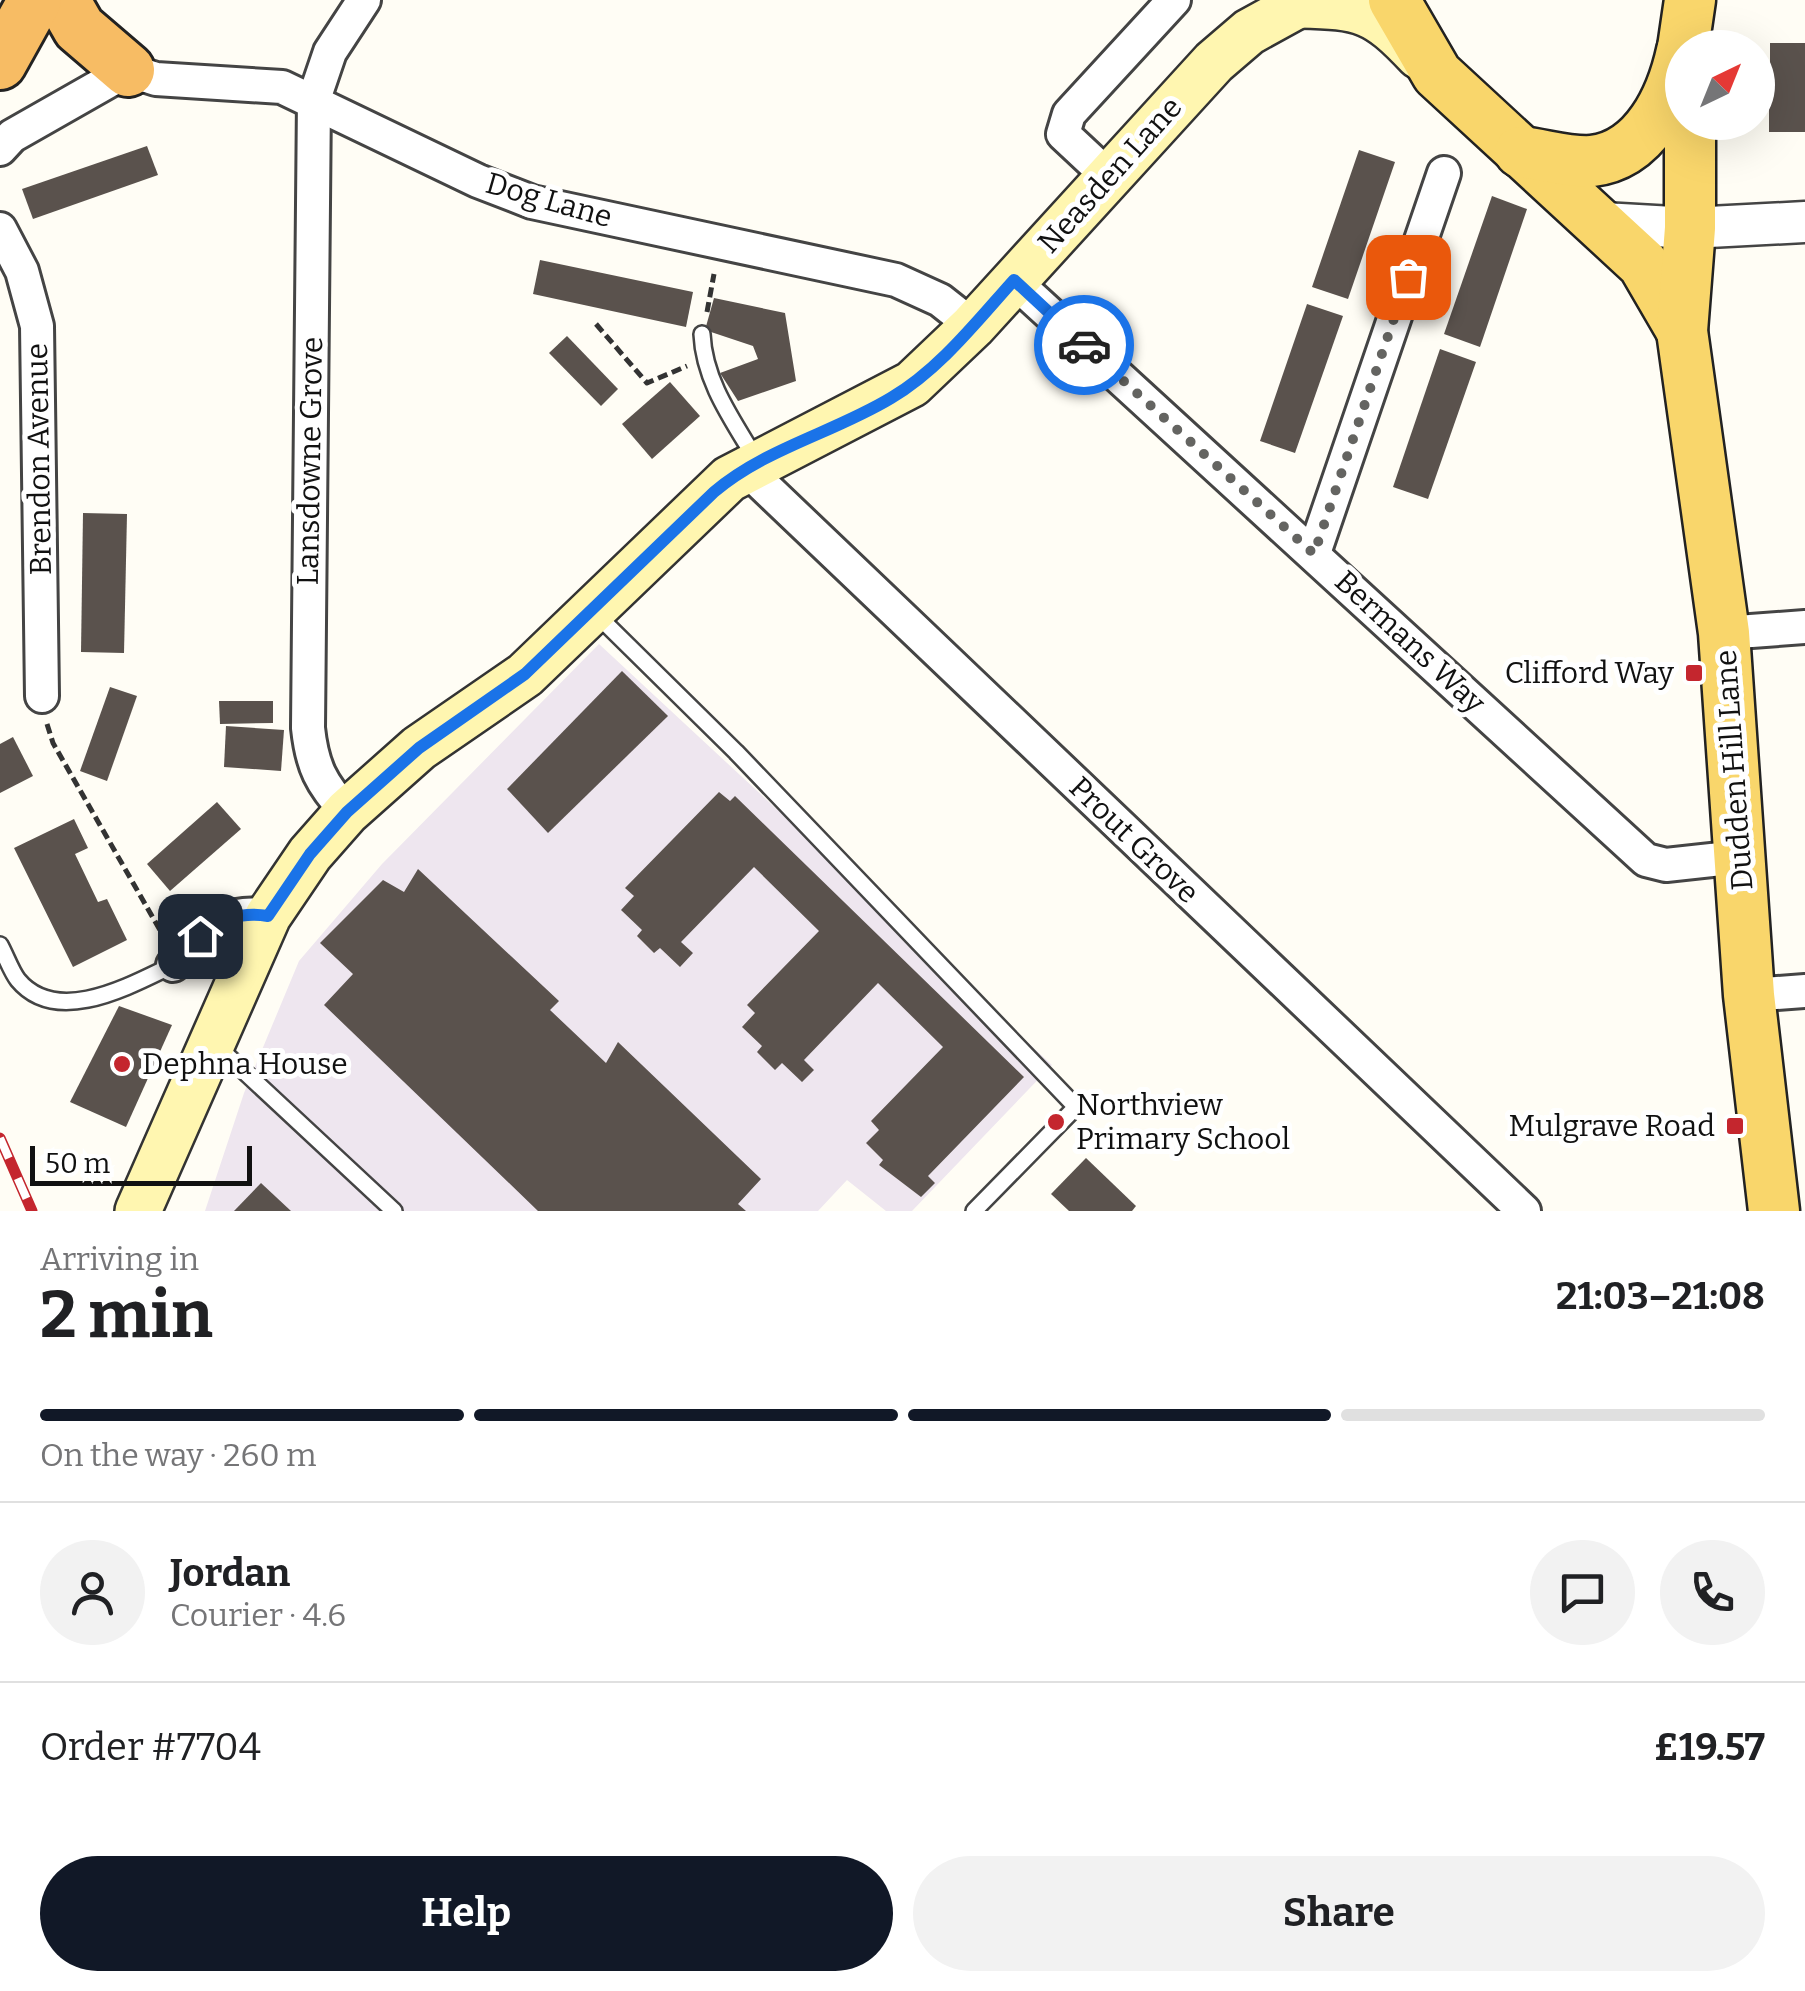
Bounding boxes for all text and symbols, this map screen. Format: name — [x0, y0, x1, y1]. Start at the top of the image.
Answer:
north arrow — [1665, 30, 1775, 140]
map controls — [1665, 30, 1775, 140]
street label: Neasden Lane — [1031, 90, 1189, 260]
street label: Dog Lane — [482, 165, 616, 235]
pin — [1366, 235, 1451, 320]
icon: bag — [1381, 250, 1436, 305]
courier — [1034, 295, 1134, 395]
icon: car — [1057, 318, 1112, 373]
street label: Lansdowne Grove — [290, 336, 330, 586]
street label: Brendon Avenue — [19, 343, 59, 575]
street label: Bermans Way — [1327, 563, 1493, 721]
street label: Dudden Hill Lane — [1708, 649, 1760, 891]
place label: Clifford Way — [1505, 655, 1674, 691]
marker: Clifford Way — [1683, 662, 1705, 684]
street label: Prout Grove — [1062, 769, 1206, 911]
pin — [158, 894, 243, 979]
icon: home — [173, 909, 228, 964]
place label: Dephna House — [142, 1046, 348, 1082]
marker: Dephna House — [111, 1053, 133, 1075]
place label: Northview Primary School — [1076, 1087, 1290, 1157]
place label: Mulgrave Road — [1509, 1108, 1715, 1144]
marker: Northview Primary School — [1045, 1111, 1067, 1133]
marker: Mulgrave Road — [1724, 1115, 1746, 1137]
scale bar — [30, 1141, 252, 1186]
text: 50 m — [45, 1147, 110, 1180]
text: Arriving in — [40, 1240, 199, 1278]
text: 21:03–21:08 — [1556, 1273, 1765, 1319]
text: 2 min — [40, 1276, 213, 1354]
text: On the way · 260 m — [40, 1436, 317, 1474]
button: person — [40, 1540, 145, 1645]
button: chat — [1530, 1540, 1635, 1645]
button: phone — [1660, 1540, 1765, 1645]
text: Jordan — [170, 1550, 290, 1596]
text: Courier · 4.6 — [170, 1596, 346, 1634]
text: Order #7704 — [40, 1724, 261, 1770]
text: £19.57 — [1654, 1724, 1765, 1770]
button: Help — [40, 1856, 893, 1971]
button: Share — [913, 1856, 1765, 1971]

